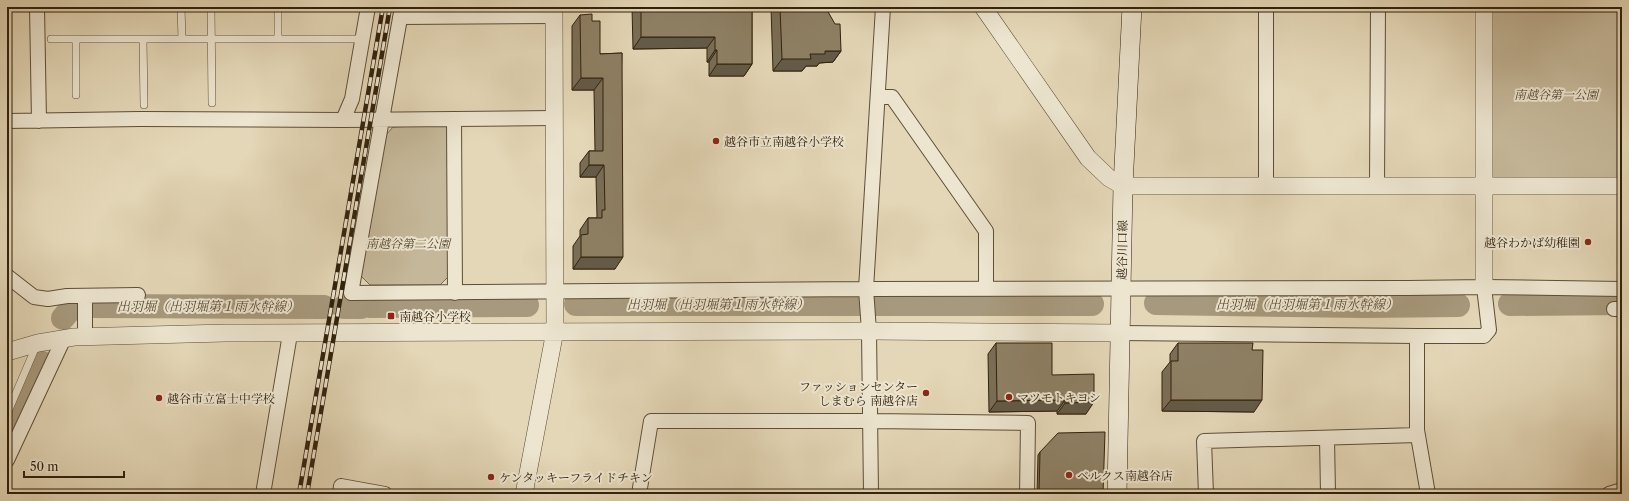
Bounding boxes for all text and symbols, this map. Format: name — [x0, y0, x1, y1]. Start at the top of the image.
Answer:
park label: 南越谷第一公園 — [1514, 87, 1600, 102]
place label: 越谷市立南越谷小学校 — [724, 134, 844, 149]
marker: 越谷市立南越谷小学校 — [711, 136, 721, 146]
street label: 越谷川口線 — [1114, 220, 1130, 280]
place label: 越谷わかば幼稚園 — [1484, 235, 1580, 250]
park label: 南越谷第二公園 — [366, 236, 452, 251]
marker: 越谷わかば幼稚園 — [1583, 237, 1593, 247]
water label: 出羽堀（出羽堀第１雨水幹線） — [627, 296, 809, 312]
water label: 出羽堀（出羽堀第１雨水幹線） — [1216, 296, 1398, 312]
water label: 出羽堀（出羽堀第１雨水幹線） — [117, 298, 299, 314]
place label: 南越谷小学校 — [399, 309, 471, 324]
marker: 南越谷小学校 — [386, 311, 396, 321]
place label: ファッションセンター しまむら 南越谷店 — [799, 379, 918, 408]
marker: ファッションセンター しまむら 南越谷店 — [921, 388, 931, 398]
place label: マツモトキヨシ — [1017, 390, 1101, 405]
place label: 越谷市立富士中学校 — [167, 391, 275, 406]
marker: マツモトキヨシ — [1004, 392, 1014, 402]
marker: 越谷市立富士中学校 — [154, 393, 164, 403]
scale bar — [24, 453, 124, 479]
text: 50 m — [30, 459, 59, 474]
place label: ベルクス南越谷店 — [1077, 468, 1173, 483]
place label: ケンタッキーフライドチキン — [499, 470, 653, 485]
marker: ベルクス南越谷店 — [1064, 470, 1074, 480]
marker: ケンタッキーフライドチキン — [486, 472, 496, 482]

